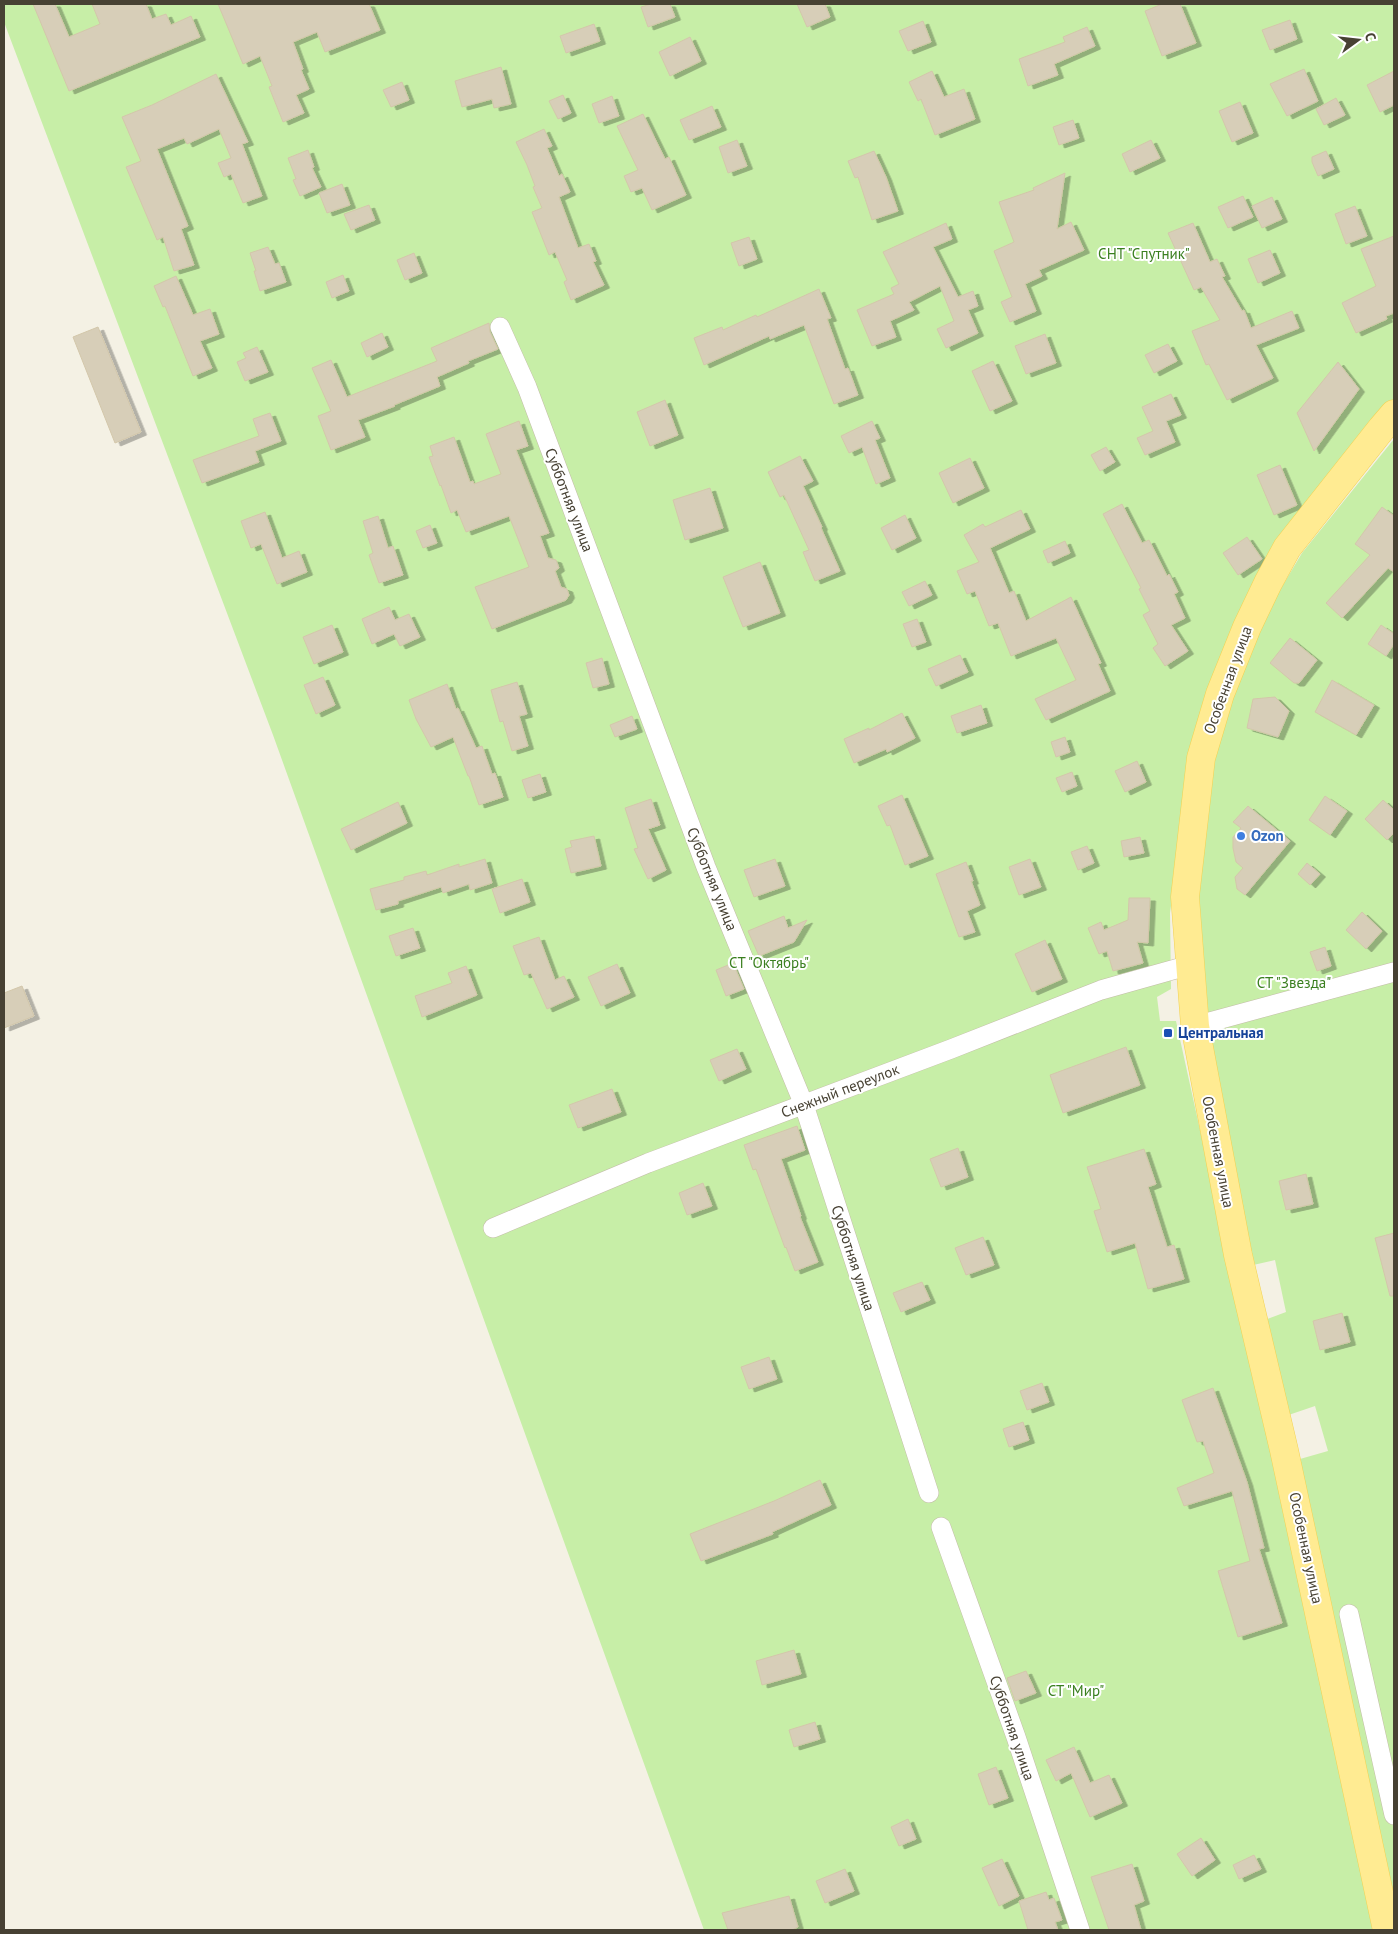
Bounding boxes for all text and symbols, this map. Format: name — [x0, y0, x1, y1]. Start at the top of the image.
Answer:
north arrow — [1333, 15, 1383, 65]
text: С — [1361, 31, 1380, 43]
park label: СНТ "Спутник" — [1098, 244, 1190, 263]
street label: Субботняя улица — [541, 445, 598, 555]
street label: Особенная улица — [1199, 623, 1256, 736]
street label: Субботняя улица — [683, 824, 742, 933]
place label: Ozon — [1251, 826, 1284, 845]
marker: Ozon — [1235, 830, 1247, 842]
park label: СТ "Октябрь" — [729, 953, 809, 972]
park label: СТ "Звезда" — [1257, 973, 1331, 992]
place label: Центральная — [1178, 1023, 1264, 1042]
marker: Центральная — [1162, 1027, 1174, 1039]
street label: Снежный переулок — [778, 1059, 902, 1122]
street label: Особенная улица — [1198, 1094, 1239, 1209]
street label: Субботняя улица — [827, 1203, 879, 1313]
street label: Особенная улица — [1285, 1490, 1328, 1605]
street label: Субботняя улица — [986, 1673, 1039, 1783]
park label: СТ "Мир" — [1048, 1681, 1104, 1700]

